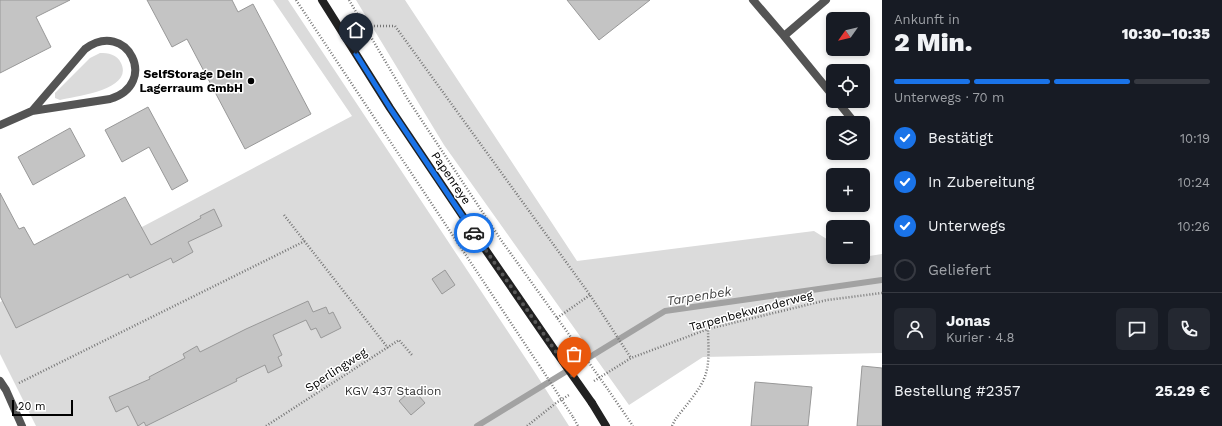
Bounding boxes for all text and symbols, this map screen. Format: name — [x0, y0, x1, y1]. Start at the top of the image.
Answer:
north arrow — [826, 12, 870, 56]
map controls — [826, 12, 870, 264]
text: Ankunft in — [894, 12, 960, 27]
pin — [339, 13, 373, 54]
icon: home — [345, 19, 367, 41]
text: 10:30–10:35 — [1122, 25, 1210, 43]
text: 2 Min. — [894, 27, 972, 57]
button: locate — [826, 64, 870, 108]
place label: SelfStorage Dein Lagerraum GmbH — [139, 67, 243, 95]
marker: SelfStorage Dein Lagerraum GmbH — [246, 76, 256, 86]
text: Unterwegs · 70 m — [894, 90, 1005, 105]
button: layers — [826, 116, 870, 160]
icon: check — [894, 127, 916, 149]
text: Bestätigt — [928, 129, 993, 147]
text: 10:19 — [1180, 131, 1210, 146]
street label: Papenreye — [428, 149, 474, 207]
button: + — [826, 168, 870, 212]
icon: check — [894, 171, 916, 193]
text: In Zubereitung — [928, 173, 1035, 191]
text: 10:24 — [1178, 175, 1210, 190]
courier — [454, 213, 494, 253]
icon: check — [894, 215, 916, 237]
text: Unterwegs — [928, 217, 1006, 235]
text: 10:26 — [1178, 219, 1210, 234]
button: − — [826, 220, 870, 264]
icon: car — [463, 222, 485, 244]
text: Geliefert — [928, 261, 991, 279]
water label: Tarpenbek — [666, 283, 733, 309]
street label: Tarpenbekwanderweg — [688, 288, 815, 334]
button: person — [894, 308, 936, 350]
button: chat — [1116, 308, 1158, 350]
button: phone — [1168, 308, 1210, 350]
text: Jonas — [946, 312, 990, 330]
text: Kurier · 4.8 — [946, 330, 1015, 345]
pin — [557, 337, 591, 378]
icon: bag — [563, 343, 585, 365]
street label: Sperlingweg — [303, 345, 370, 395]
text: Bestellung #2357 — [894, 382, 1020, 400]
text: 25.29 € — [1155, 382, 1210, 400]
park label: KGV 437 Stadion — [345, 384, 441, 398]
scale bar — [12, 398, 73, 417]
text: 20 m — [18, 400, 46, 413]

